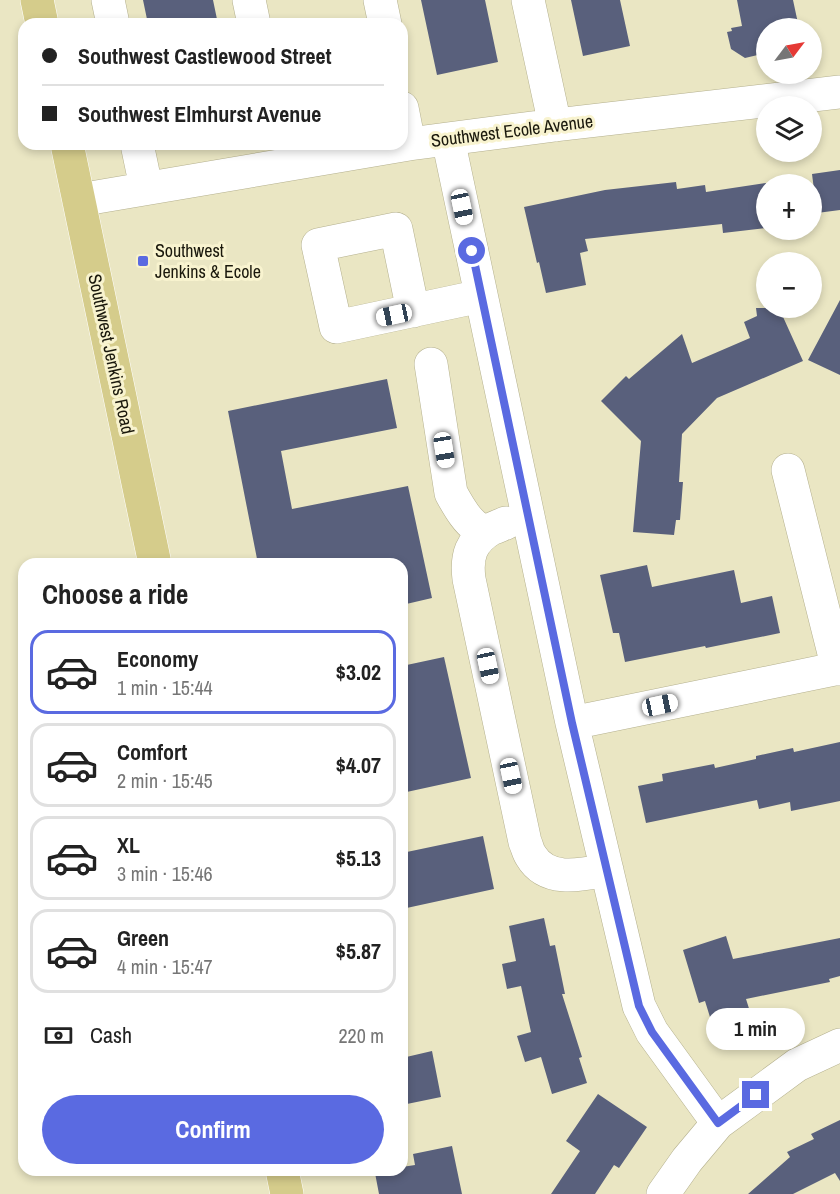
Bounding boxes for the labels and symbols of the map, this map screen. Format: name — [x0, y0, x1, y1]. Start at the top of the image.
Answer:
north arrow — [756, 18, 822, 84]
street label: Southwest Ecole Avenue — [429, 108, 594, 153]
car — [449, 188, 475, 226]
route start — [458, 237, 485, 264]
place label: Southwest Jenkins & Ecole — [155, 238, 261, 284]
marker: Southwest Jenkins & Ecole — [136, 254, 150, 268]
street label: Southwest Jenkins Road — [82, 271, 141, 436]
car — [375, 302, 413, 328]
car — [432, 431, 456, 469]
car — [475, 647, 501, 685]
car — [641, 692, 679, 718]
car — [498, 757, 524, 795]
callout: 1 min — [706, 1008, 806, 1050]
route end — [742, 1081, 769, 1108]

